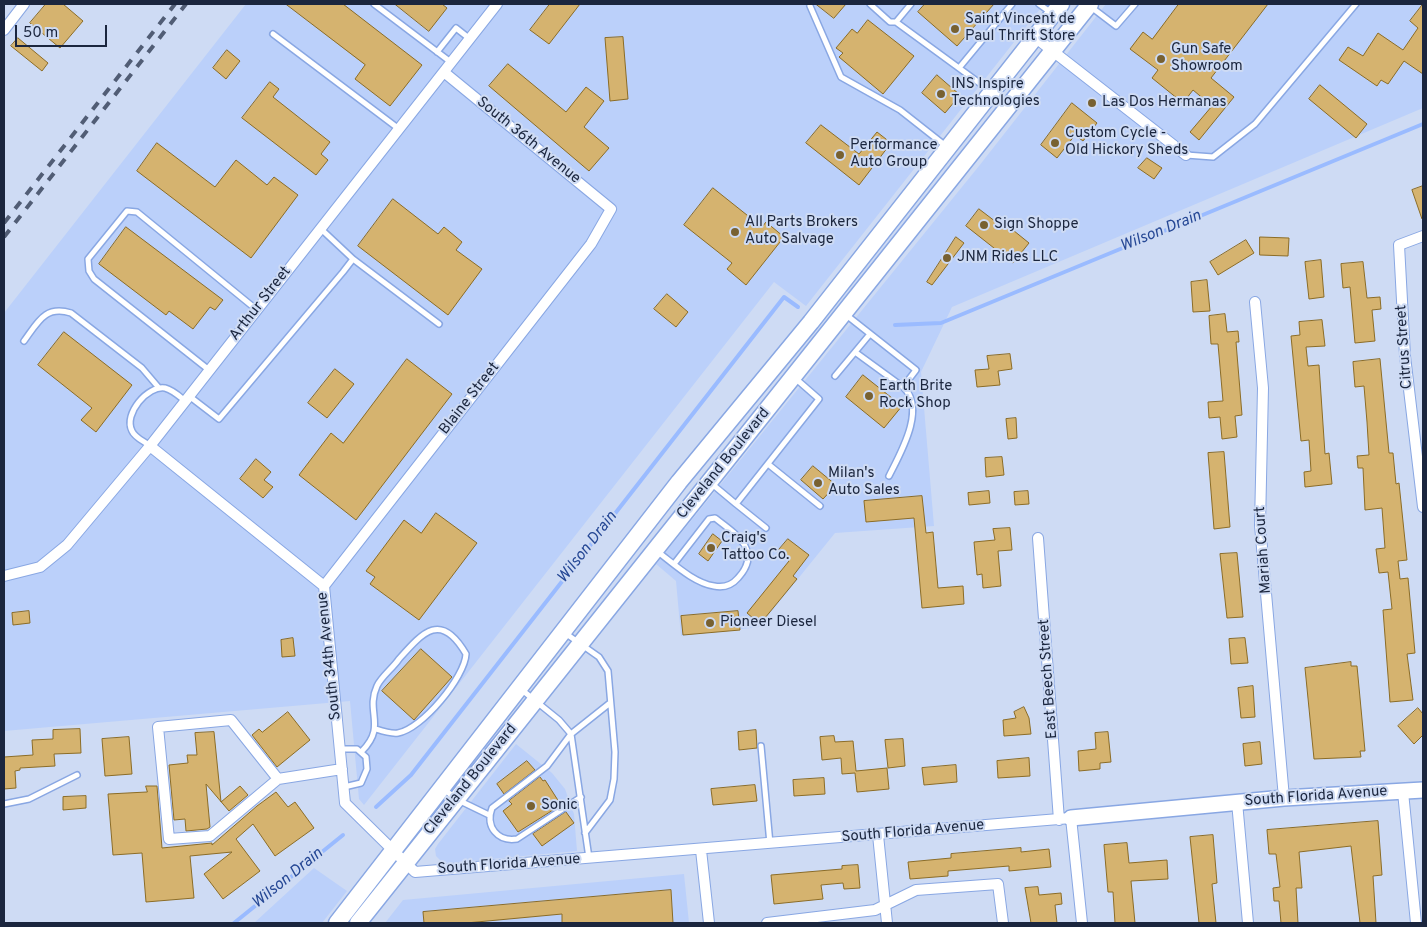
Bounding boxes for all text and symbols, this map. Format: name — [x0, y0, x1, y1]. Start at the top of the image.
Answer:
place label: Saint Vincent de Paul Thrift Store — [965, 11, 1075, 46]
scale bar — [18, 15, 110, 47]
marker: Saint Vincent de Paul Thrift Store — [949, 23, 961, 35]
text: 50 m — [23, 24, 58, 43]
place label: Gun Safe Showroom — [1171, 41, 1243, 76]
marker: Gun Safe Showroom — [1155, 53, 1167, 65]
place label: INS Inspire Technologies — [951, 76, 1040, 111]
marker: INS Inspire Technologies — [935, 88, 947, 100]
street label: South 36th Avenue — [472, 94, 584, 188]
place label: Las Dos Hermanas — [1102, 94, 1227, 112]
marker: Las Dos Hermanas — [1086, 97, 1098, 109]
place label: Custom Cycle - Old Hickory Sheds — [1065, 125, 1188, 160]
place label: Performance Auto Group — [850, 137, 938, 172]
marker: Custom Cycle - Old Hickory Sheds — [1049, 137, 1061, 149]
marker: Performance Auto Group — [834, 149, 846, 161]
water label: Wilson Drain — [1118, 207, 1204, 257]
place label: All Parts Brokers Auto Salvage — [745, 214, 858, 249]
place label: Sign Shoppe — [994, 216, 1078, 234]
marker: Sign Shoppe — [978, 219, 990, 231]
marker: All Parts Brokers Auto Salvage — [729, 226, 741, 238]
place label: JNM Rides LLC — [957, 249, 1058, 267]
marker: JNM Rides LLC — [941, 252, 953, 264]
street label: Arthur Street — [226, 263, 296, 345]
street label: Citrus Street — [1393, 304, 1417, 390]
street label: Blaine Street — [436, 359, 504, 439]
place label: Earth Brite Rock Shop — [879, 378, 952, 413]
marker: Earth Brite Rock Shop — [863, 390, 875, 402]
street label: Cleveland Boulevard — [674, 405, 774, 523]
place label: Milan's Auto Sales — [828, 465, 900, 500]
marker: Milan's Auto Sales — [812, 477, 824, 489]
street label: Mariah Court — [1252, 506, 1276, 594]
water label: Wilson Drain — [554, 508, 622, 588]
place label: Craig's Tattoo Co. — [721, 530, 789, 565]
marker: Craig's Tattoo Co. — [705, 542, 717, 554]
street label: South 34th Avenue — [314, 591, 346, 721]
place label: Pioneer Diesel — [720, 614, 817, 632]
marker: Pioneer Diesel — [704, 617, 716, 629]
street label: East Beech Street — [1036, 618, 1062, 740]
street label: Cleveland Boulevard — [421, 721, 521, 839]
street label: South Florida Avenue — [1244, 783, 1388, 811]
place label: Sonic — [541, 797, 578, 815]
marker: Sonic — [525, 800, 537, 812]
street label: South Florida Avenue — [841, 817, 985, 847]
water label: Wilson Drain — [249, 845, 327, 913]
street label: South Florida Avenue — [437, 851, 581, 879]

